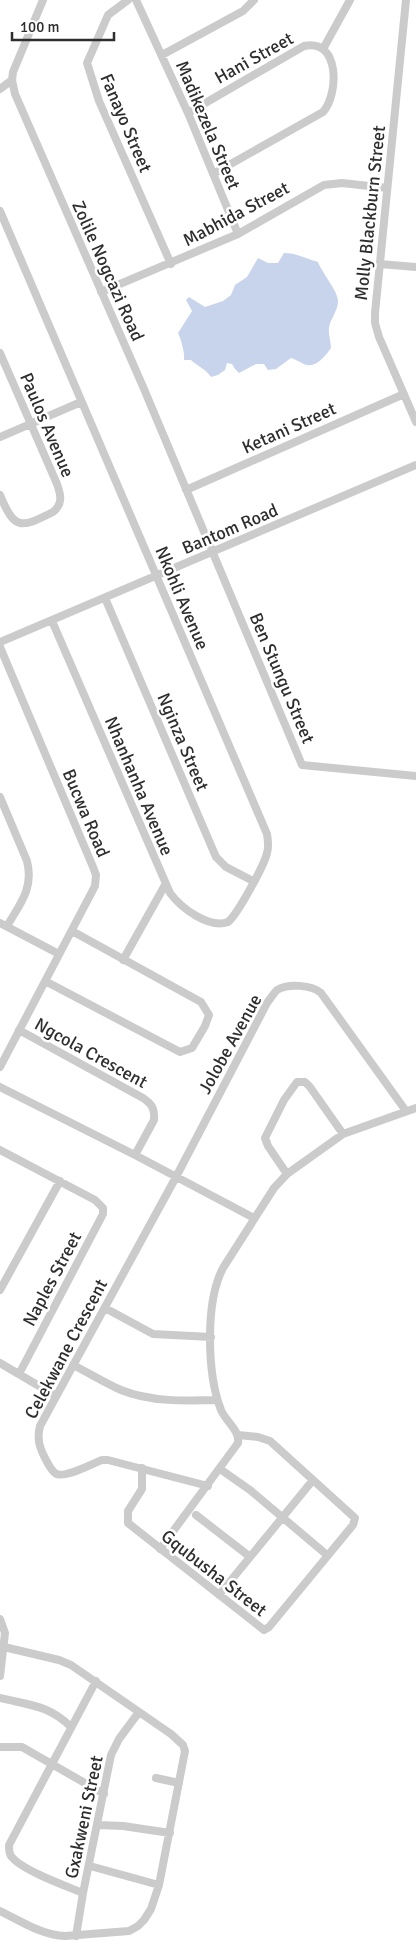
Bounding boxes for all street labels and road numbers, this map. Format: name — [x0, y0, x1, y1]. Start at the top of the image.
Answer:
street label: Hani Street — [211, 27, 297, 89]
street label: Madikezela Street — [171, 57, 245, 193]
street label: Fanayo Street — [95, 70, 157, 176]
street label: Molly Blackburn Street — [350, 124, 390, 302]
street label: Mabhida Street — [179, 177, 293, 251]
street label: Zolile Nogcazi Road — [67, 197, 149, 345]
street label: Paulos Avenue — [15, 369, 79, 481]
street label: Ketani Street — [239, 398, 339, 458]
street label: Bantom Road — [179, 499, 281, 559]
street label: Nkohli Avenue — [150, 543, 214, 653]
street label: Ben Stungu Street — [245, 609, 319, 747]
street label: Nginza Street — [152, 690, 214, 794]
street label: Nhanhanha Avenue — [100, 713, 178, 859]
street label: Bucwa Road — [58, 766, 114, 860]
street label: Jolobe Avenue — [194, 990, 266, 1098]
street label: Ngcola Crescent — [31, 1013, 151, 1093]
street label: Naples Street — [18, 1228, 86, 1330]
street label: Celekwane Crescent — [20, 1275, 112, 1423]
street label: Gqubusha Street — [157, 1525, 271, 1621]
street label: Gxakweni Street — [60, 1753, 108, 1881]

